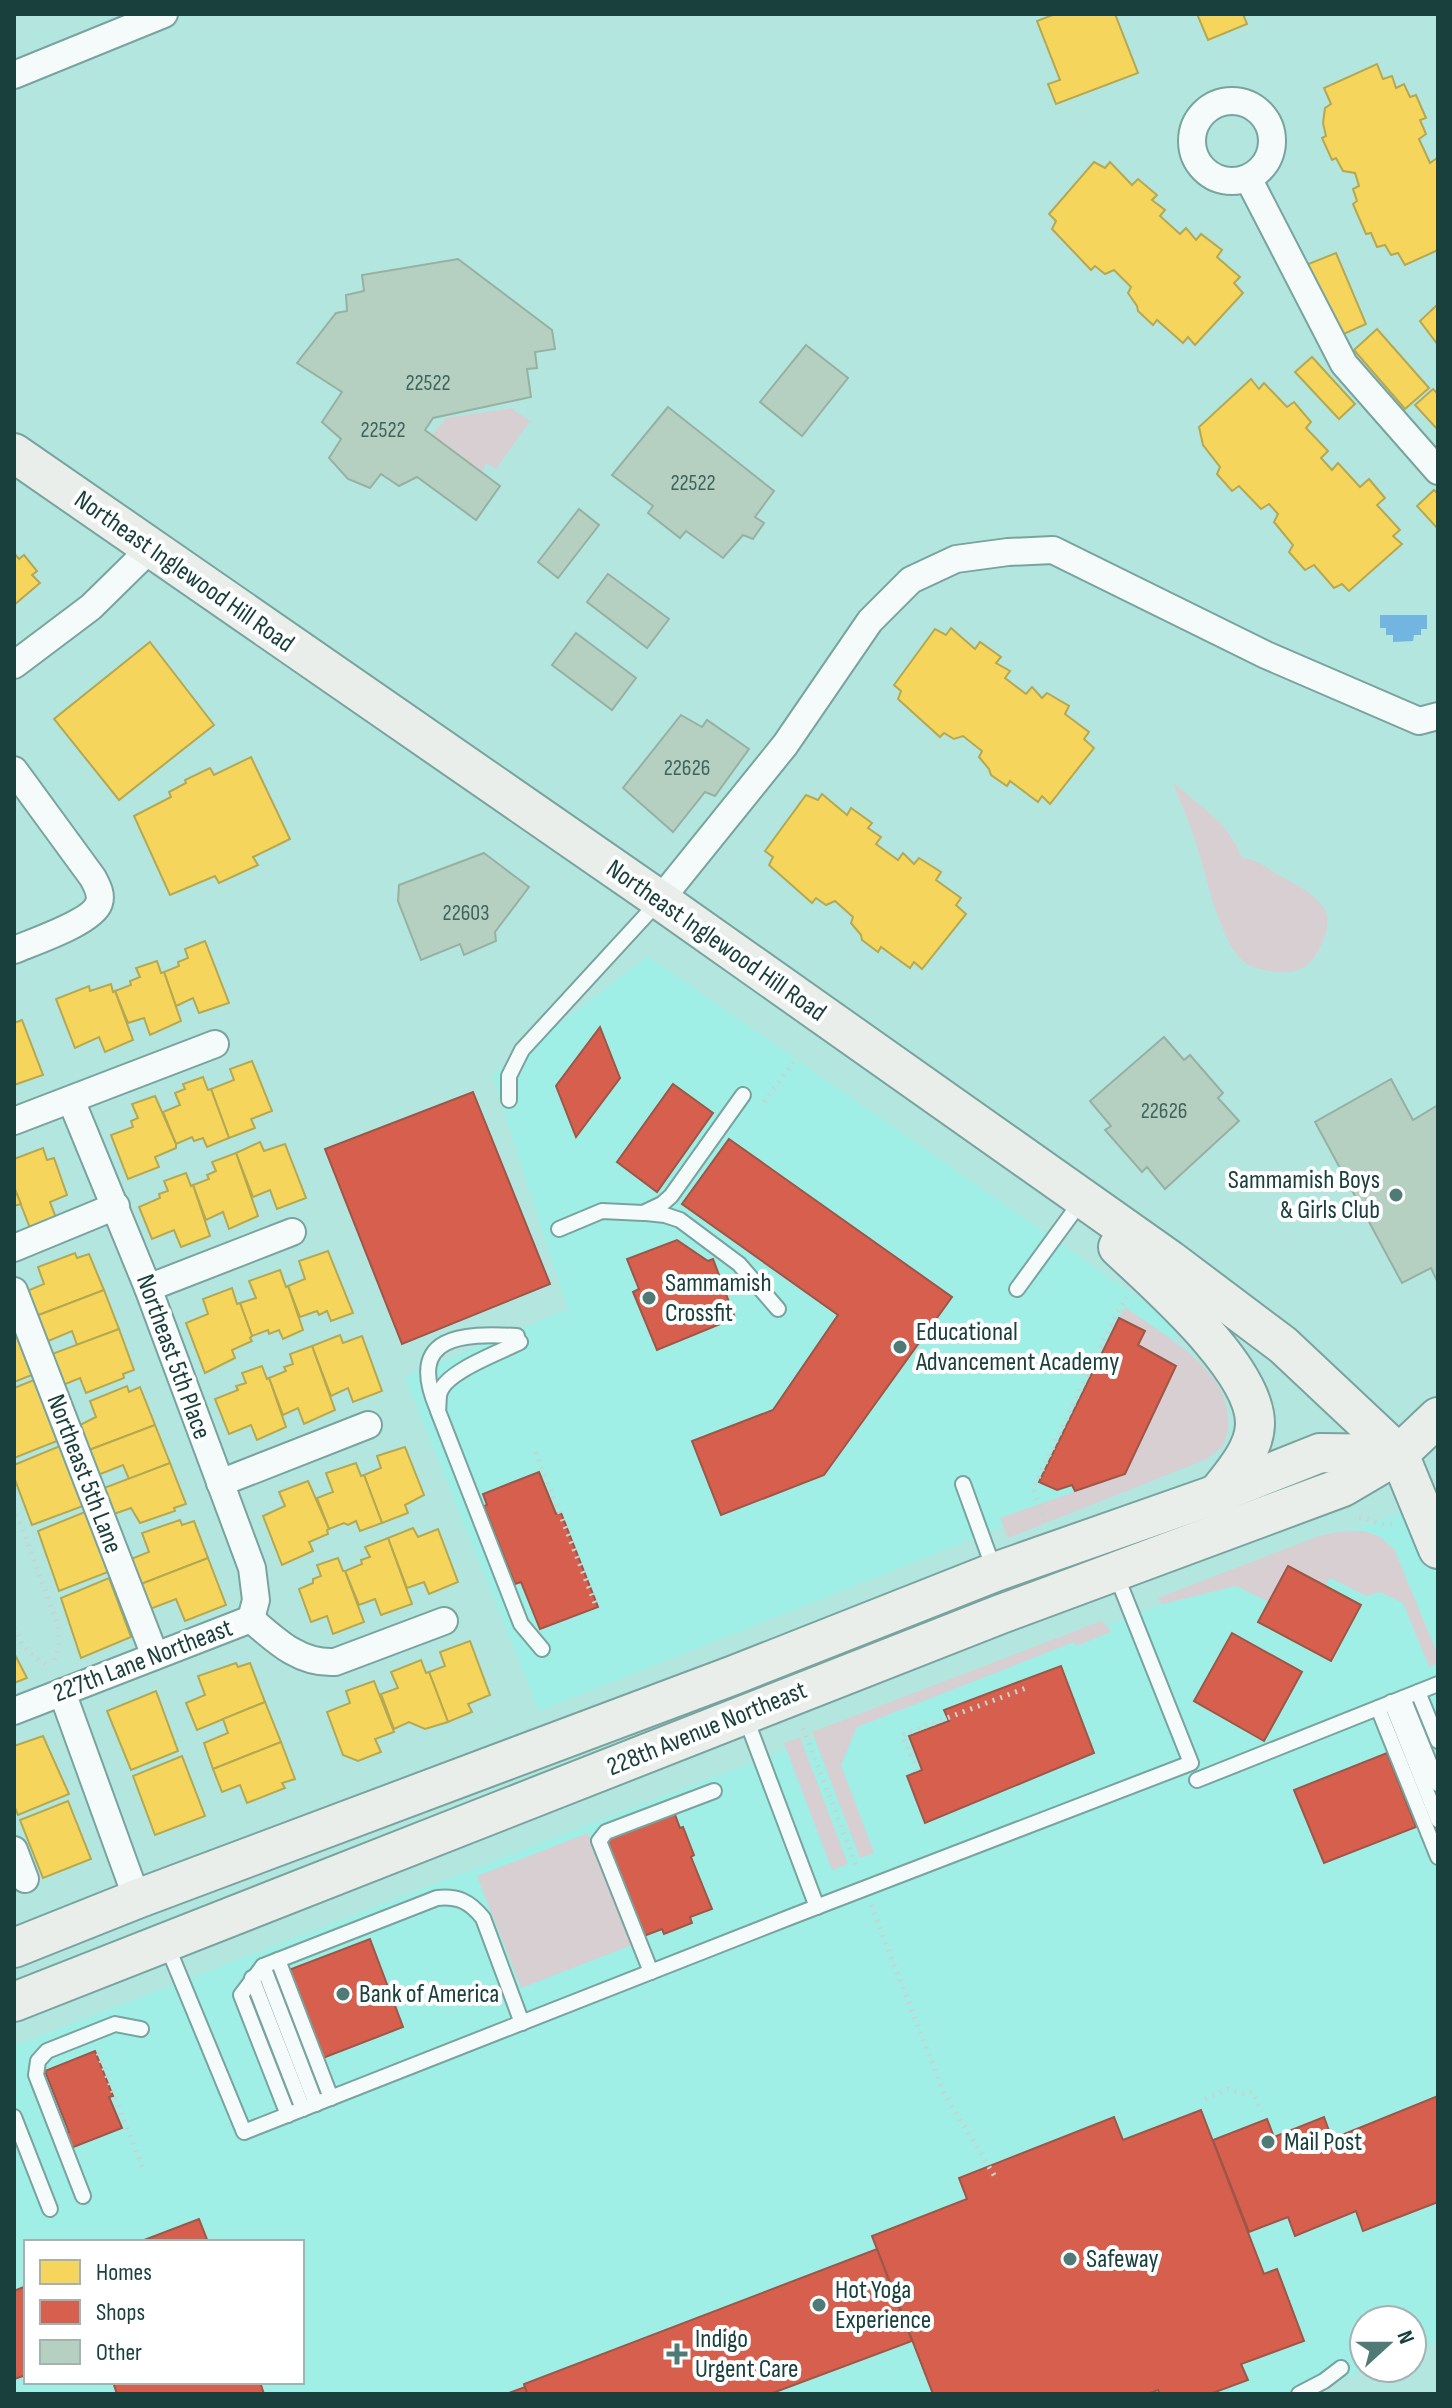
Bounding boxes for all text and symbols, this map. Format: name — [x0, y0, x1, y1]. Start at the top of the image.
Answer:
house number: 22522 — [405, 370, 451, 397]
house number: 22522 — [360, 417, 406, 444]
house number: 22522 — [670, 470, 716, 497]
street label: Northeast Inglewood Hill Road — [68, 484, 300, 660]
house number: 22626 — [664, 755, 710, 782]
street label: Northeast Inglewood Hill Road — [600, 853, 832, 1029]
house number: 22603 — [443, 900, 489, 927]
house number: 22626 — [1141, 1098, 1187, 1125]
place label: Sammamish Boys & Girls Club — [1228, 1165, 1380, 1226]
marker: Sammamish Boys & Girls Club — [1387, 1186, 1405, 1204]
place label: Sammamish Crossfit — [665, 1268, 772, 1329]
street label: Northeast 5th Place — [129, 1270, 217, 1444]
marker: Sammamish Crossfit — [640, 1289, 658, 1307]
place label: Educational Advancement Academy — [915, 1317, 1119, 1378]
marker: Educational Advancement Academy — [891, 1338, 909, 1356]
street label: Northeast 5th Lane — [40, 1390, 128, 1558]
street label: 227th Lane Northeast — [49, 1613, 237, 1709]
street label: 228th Avenue Northeast — [603, 1675, 811, 1783]
place label: Bank of America — [359, 1979, 499, 2010]
marker: Bank of America — [334, 1985, 352, 2003]
place label: Mail Post — [1284, 2127, 1362, 2158]
marker: Mail Post — [1259, 2133, 1277, 2151]
legend — [24, 2240, 304, 2384]
place label: Safeway — [1086, 2244, 1159, 2275]
marker: Safeway — [1061, 2250, 1079, 2268]
text: Homes — [96, 2258, 152, 2287]
place label: Hot Yoga Experience — [835, 2275, 931, 2336]
marker: Hot Yoga Experience — [810, 2296, 828, 2314]
text: Shops — [96, 2298, 145, 2327]
north arrow — [1348, 2304, 1428, 2384]
place label: Indigo Urgent Care — [695, 2324, 798, 2385]
text: N — [1391, 2327, 1420, 2348]
text: Other — [96, 2338, 142, 2367]
marker: Indigo Urgent Care — [666, 2343, 688, 2365]

